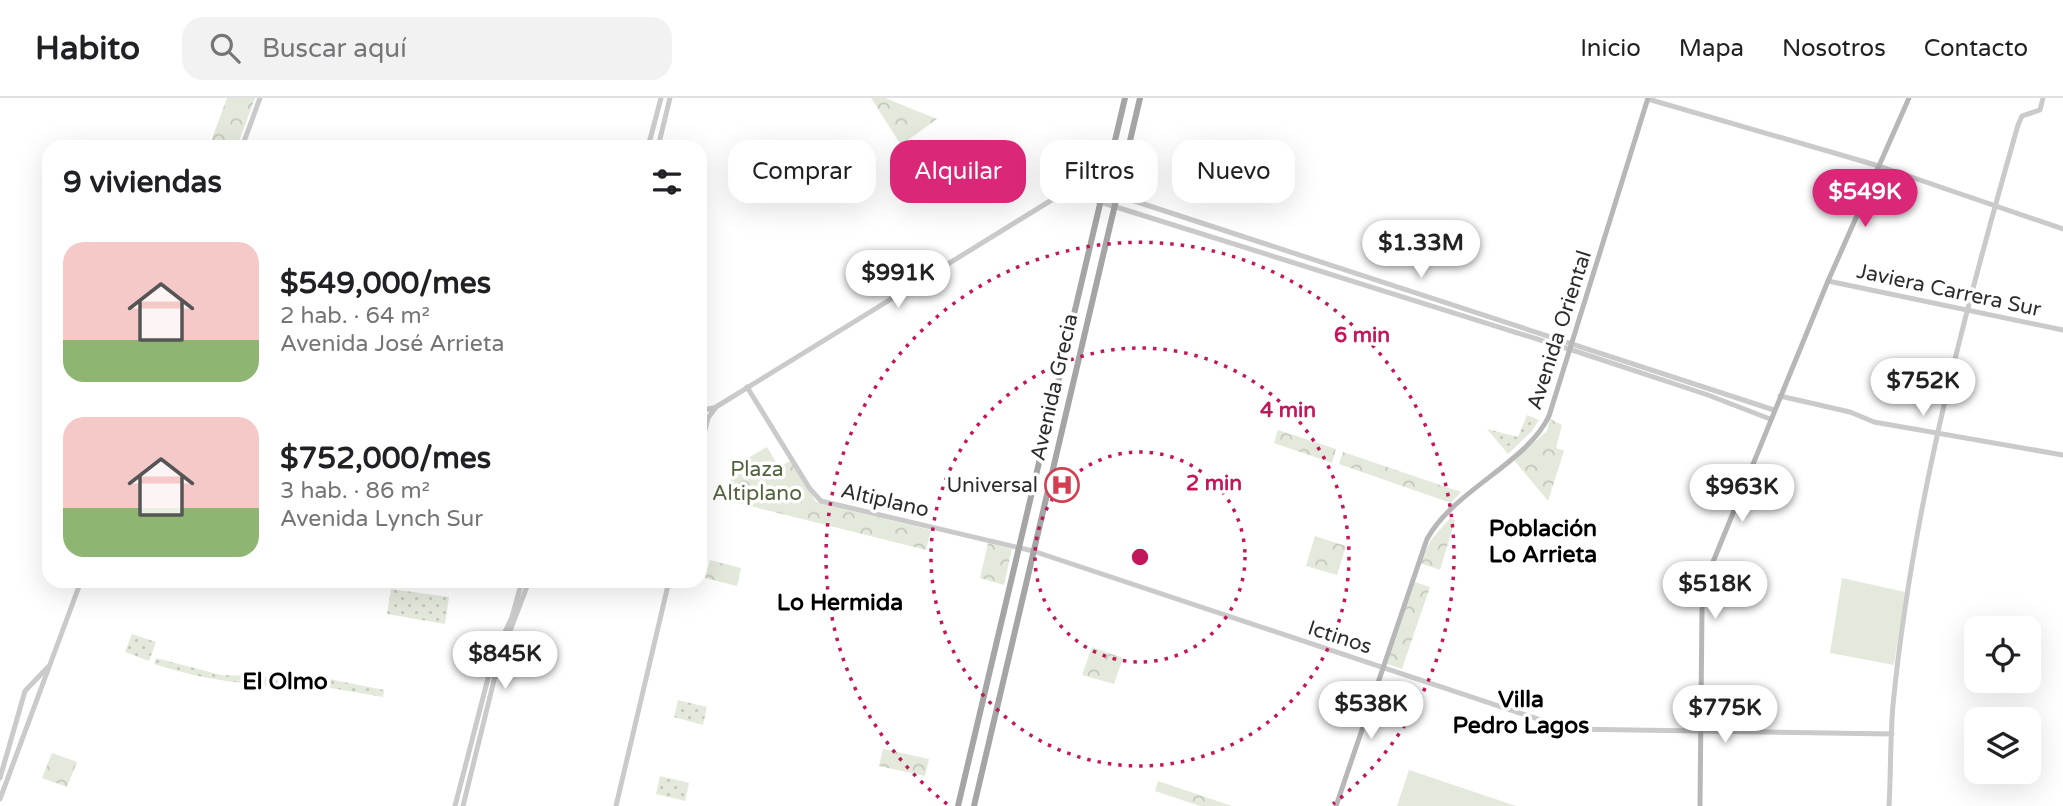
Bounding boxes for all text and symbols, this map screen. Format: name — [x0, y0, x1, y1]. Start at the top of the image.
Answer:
search box — [182, 17, 672, 80]
text: Habito — [35, 29, 140, 68]
icon: search — [206, 29, 244, 67]
text: Buscar aquí — [262, 33, 407, 64]
text: Inicio — [1580, 34, 1641, 63]
text: Mapa — [1679, 34, 1744, 63]
text: Nosotros — [1782, 34, 1886, 63]
text: Contacto — [1924, 34, 2028, 63]
chip: Comprar — [728, 140, 876, 203]
chip: Alquilar — [890, 140, 1026, 203]
chip: Filtros — [1040, 140, 1158, 203]
chip: Nuevo — [1172, 140, 1295, 203]
icon: filters — [648, 163, 686, 201]
text: 9 viviendas — [63, 164, 222, 201]
pin: $549K — [1816, 170, 1914, 229]
text: $549K — [1829, 178, 1901, 206]
pin: $1.33M — [1364, 220, 1478, 280]
text: $1.33M — [1378, 229, 1464, 257]
street label: Avenida Oriental — [1522, 247, 1597, 413]
pin: $991K — [849, 250, 947, 310]
text: $991K — [862, 259, 934, 287]
street label: Javiera Carrera Sur — [1854, 259, 2043, 322]
text: $549,000/mes — [280, 265, 491, 302]
icon: home — [119, 270, 203, 354]
text: 2 hab. · 64 m² — [280, 302, 430, 330]
street label: Avenida Grecia — [1025, 311, 1084, 463]
text: 6 min — [1334, 323, 1390, 348]
text: Avenida José Arrieta — [280, 330, 504, 358]
pin: $752K — [1874, 358, 1972, 418]
text: $752K — [1887, 367, 1959, 395]
text: 4 min — [1260, 398, 1316, 423]
text: $752,000/mes — [280, 440, 491, 477]
icon: home — [119, 445, 203, 529]
park label: Plaza Altiplano — [712, 457, 802, 506]
pin: $963K — [1693, 464, 1791, 524]
hospital icon: Universal — [1043, 466, 1081, 504]
text: 2 min — [1186, 471, 1242, 496]
place label: Universal — [946, 473, 1038, 498]
text: $963K — [1706, 473, 1778, 501]
text: 3 hab. · 86 m² — [280, 477, 430, 505]
street label: Altiplano — [838, 478, 931, 523]
text: Avenida Lynch Sur — [280, 505, 483, 533]
district label: Población Lo Arrieta — [1489, 515, 1597, 569]
centre of rings — [1128, 545, 1152, 569]
pin: $518K — [1666, 561, 1764, 621]
text: $518K — [1679, 570, 1751, 598]
district label: Lo Hermida — [777, 589, 903, 617]
street label: Ictinos — [1305, 615, 1375, 660]
map controls — [1964, 616, 2041, 784]
button: locate — [1964, 616, 2041, 693]
pin: $845K — [456, 632, 554, 691]
text: $845K — [469, 640, 541, 668]
district label: El Olmo — [242, 668, 328, 696]
pin: $538K — [1322, 682, 1420, 741]
district label: Villa Pedro Lagos — [1453, 686, 1589, 740]
pin: $775K — [1676, 686, 1774, 745]
text: $538K — [1335, 690, 1407, 718]
text: $775K — [1689, 694, 1761, 722]
button: layers — [1964, 707, 2041, 784]

